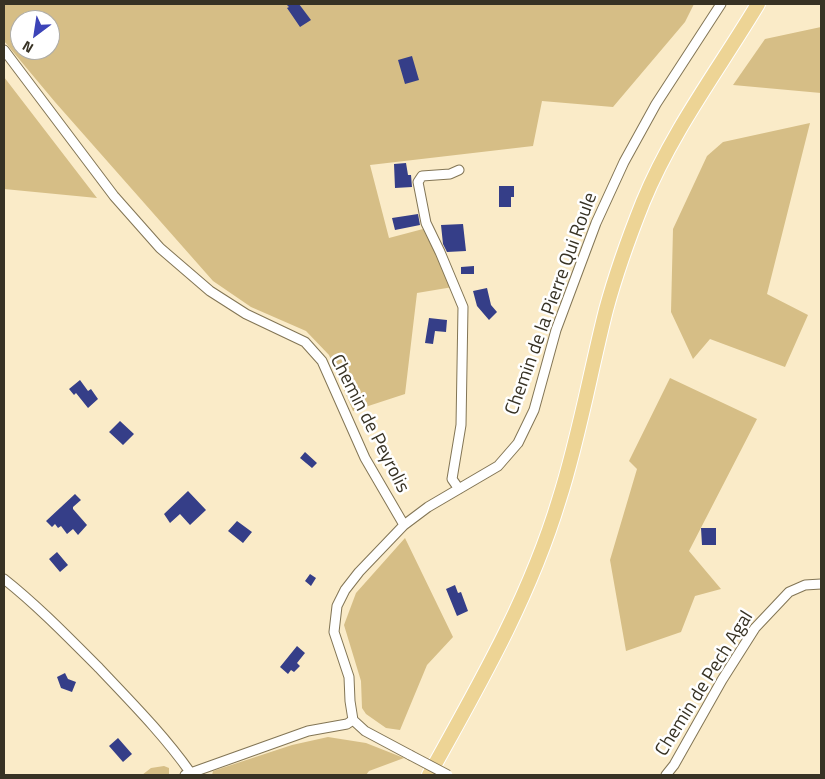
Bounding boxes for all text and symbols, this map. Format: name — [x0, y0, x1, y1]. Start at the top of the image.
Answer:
north arrow — [10, 10, 60, 60]
text: N — [18, 36, 37, 59]
street label: Chemin de la Pierre Qui Roule — [501, 190, 603, 418]
street label: Chemin de Peyrolis — [324, 351, 414, 497]
street label: Chemin de Pech Agal — [651, 607, 759, 761]

